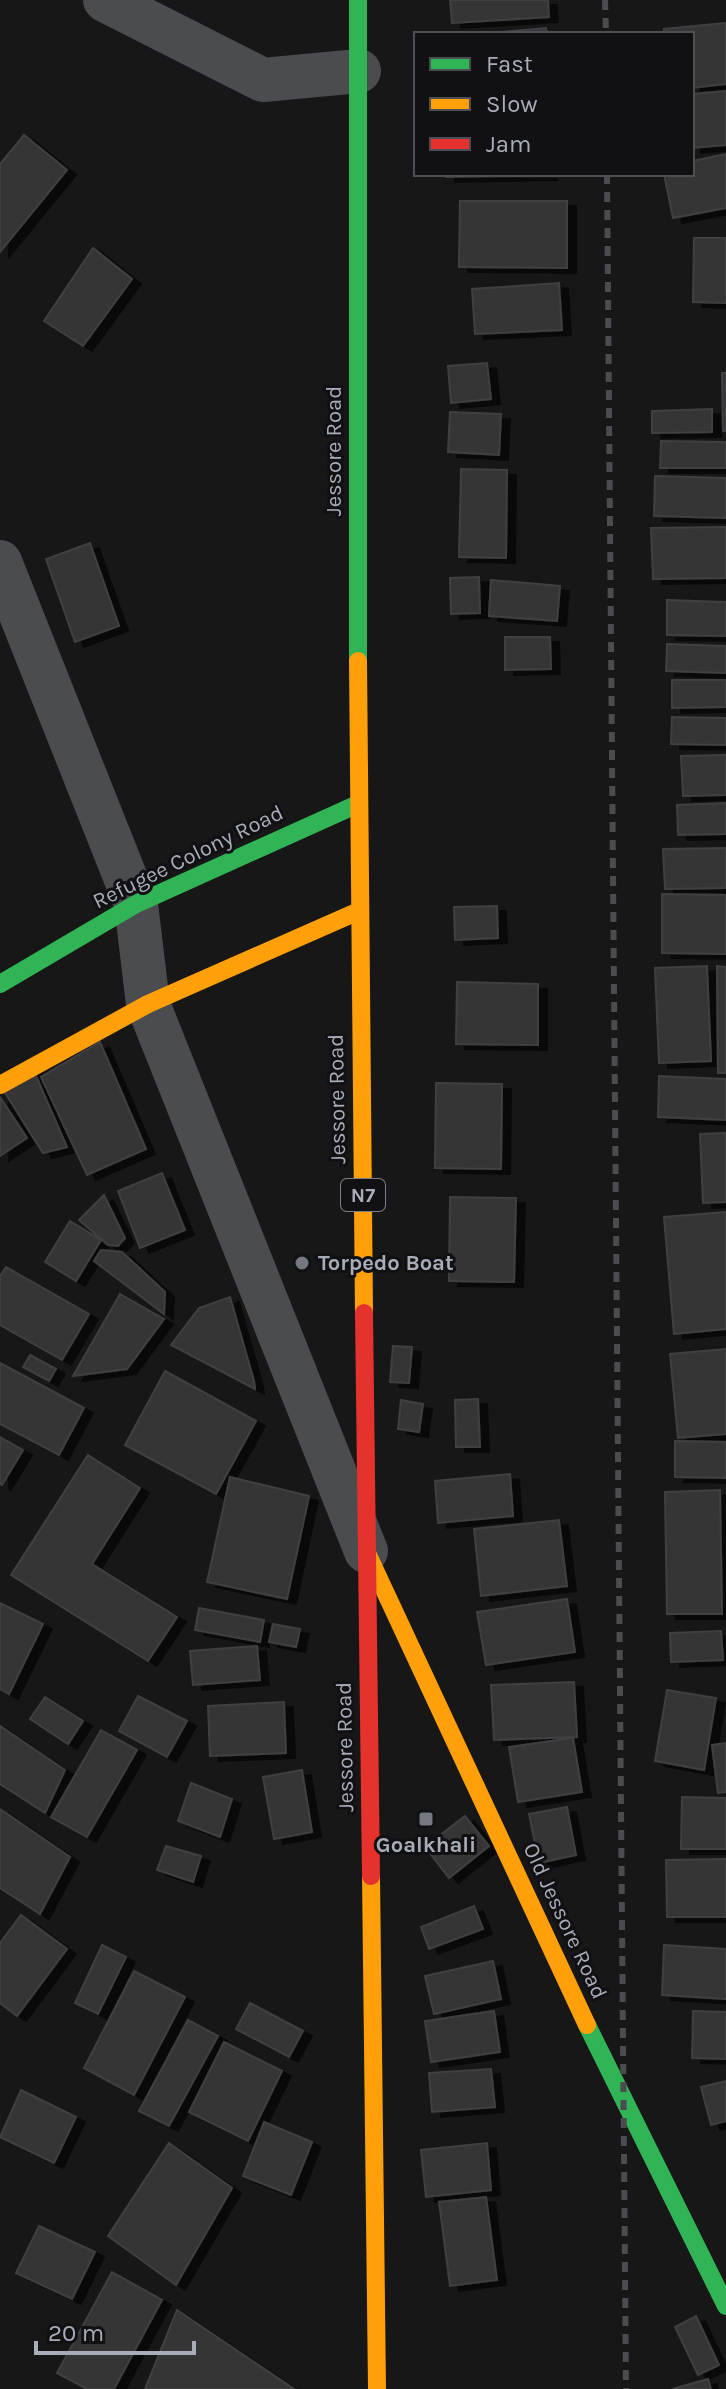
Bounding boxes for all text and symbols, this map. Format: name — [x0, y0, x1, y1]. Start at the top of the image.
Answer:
legend — [414, 32, 694, 176]
text: Fast — [486, 50, 533, 78]
text: Slow — [486, 90, 538, 118]
text: Jam — [486, 130, 531, 158]
street label: Jessore Road — [321, 386, 347, 516]
street label: Refugee Colony Road — [88, 800, 288, 914]
street label: Jessore Road — [323, 1034, 351, 1164]
road number: N7 — [341, 1179, 385, 1211]
place label: Torpedo Boat — [318, 1250, 454, 1276]
marker: Torpedo Boat — [293, 1254, 311, 1272]
street label: Jessore Road — [331, 1682, 359, 1812]
marker: Goalkhali — [417, 1810, 435, 1828]
place label: Goalkhali — [376, 1832, 476, 1858]
street label: Old Jessore Road — [517, 1839, 613, 2003]
scale bar — [36, 2305, 194, 2355]
text: 20 m — [48, 2319, 104, 2347]

